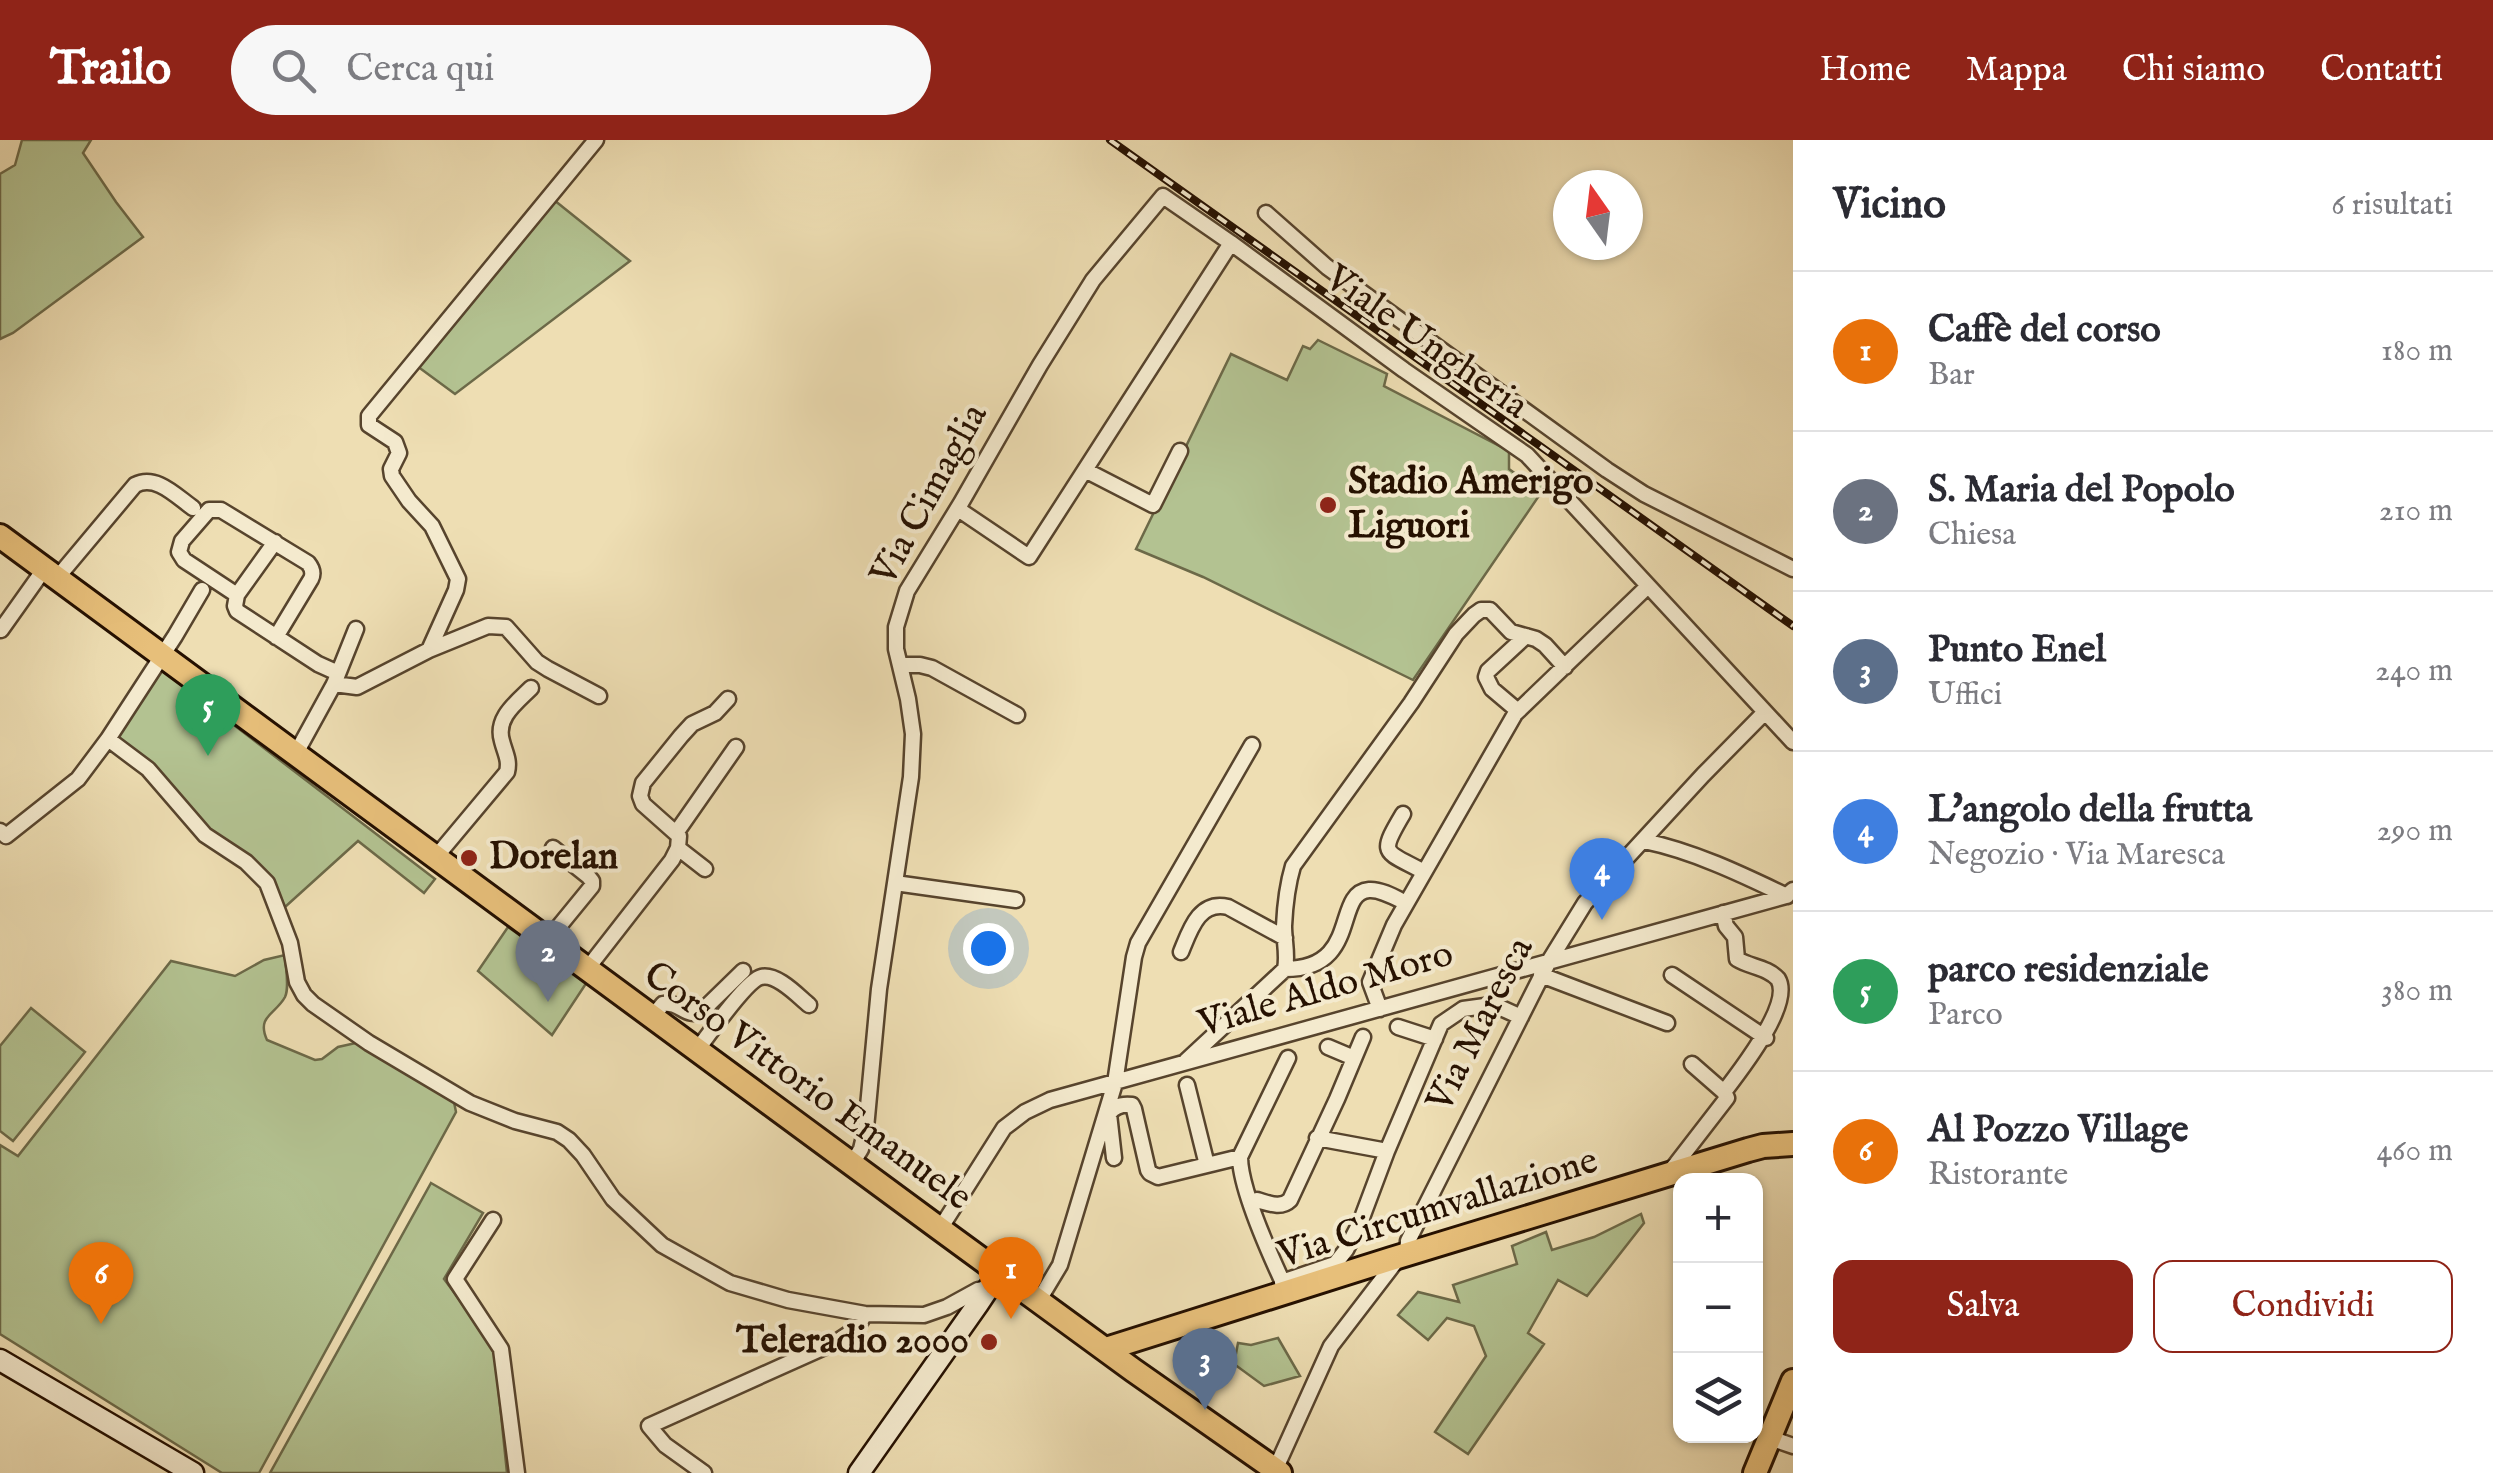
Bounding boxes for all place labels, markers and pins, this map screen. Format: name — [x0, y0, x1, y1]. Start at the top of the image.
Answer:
place label: Stadio Amerigo Liguori — [1348, 459, 1593, 551]
marker: Stadio Amerigo Liguori — [1317, 494, 1339, 516]
pin: 5 — [176, 674, 240, 756]
place label: Dorelan — [489, 834, 618, 882]
pin: 4 — [1570, 838, 1634, 920]
marker: Dorelan — [458, 847, 480, 869]
pin: 2 — [516, 920, 580, 1002]
pin: 1 — [978, 1236, 1044, 1319]
pin: 6 — [68, 1242, 134, 1324]
place label: Teleradio 2000 — [735, 1318, 969, 1366]
pin: 3 — [1172, 1328, 1238, 1410]
marker: Teleradio 2000 — [978, 1331, 1000, 1353]

